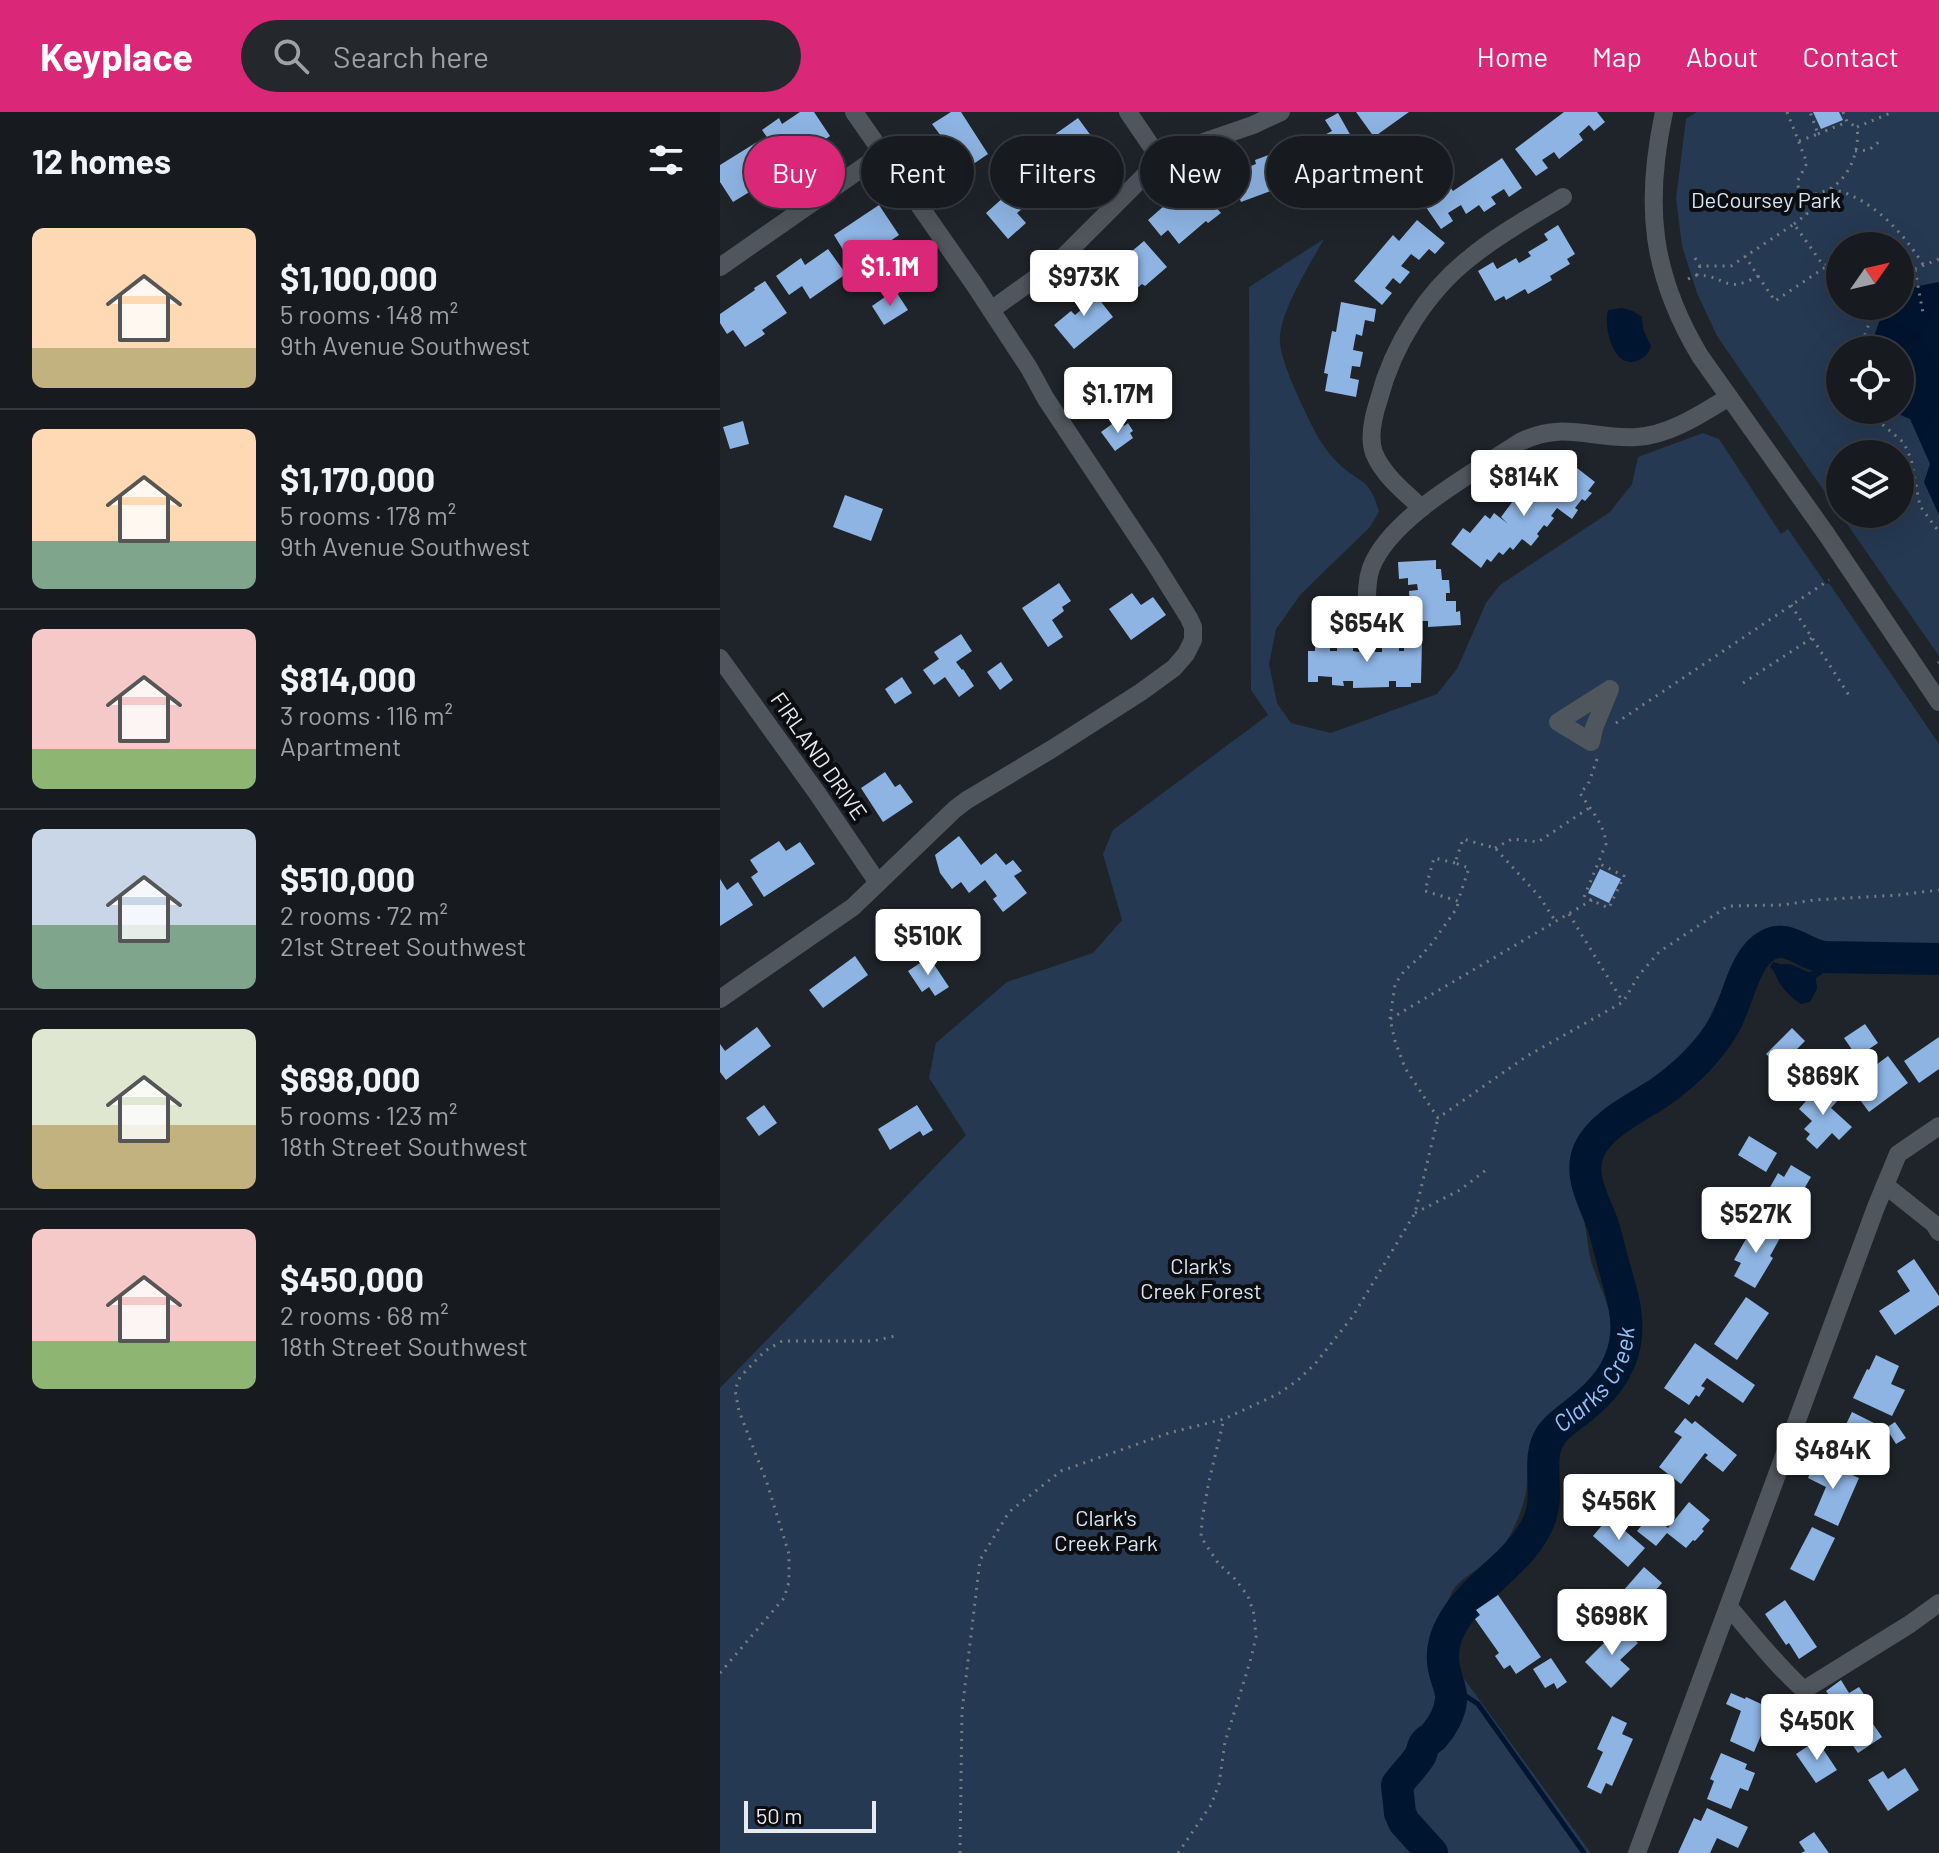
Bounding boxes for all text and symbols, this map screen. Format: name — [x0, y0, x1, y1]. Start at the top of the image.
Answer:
search box — [241, 20, 801, 92]
text: Keyplace — [40, 33, 193, 79]
icon: search — [269, 34, 313, 78]
text: Search here — [333, 38, 489, 74]
text: Home — [1477, 39, 1548, 73]
text: Map — [1592, 39, 1642, 73]
text: About — [1686, 39, 1758, 73]
text: Contact — [1802, 39, 1899, 73]
chip: Buy — [744, 136, 845, 208]
chip: Rent — [861, 136, 974, 208]
chip: Filters — [990, 136, 1124, 208]
chip: New — [1140, 136, 1250, 208]
chip: Apartment — [1266, 136, 1453, 208]
icon: filters — [644, 138, 688, 182]
text: 12 homes — [32, 140, 171, 181]
park label: DeCoursey Park — [1691, 186, 1841, 212]
north arrow — [1826, 232, 1914, 320]
map controls — [1826, 232, 1914, 528]
pin: $1.1M — [834, 240, 946, 308]
text: $1.1M — [861, 250, 919, 281]
pin: $973K — [1028, 250, 1140, 318]
text: $1,100,000 — [280, 257, 438, 298]
icon: home — [96, 260, 192, 356]
text: $973K — [1048, 260, 1120, 291]
text: 5 rooms · 148 m² — [280, 298, 458, 329]
text: 9th Avenue Southwest — [280, 329, 530, 360]
button: locate — [1826, 336, 1914, 424]
pin: $1.17M — [1053, 367, 1183, 435]
text: $1.17M — [1082, 377, 1154, 408]
button: layers — [1826, 440, 1914, 528]
pin: $814K — [1468, 450, 1580, 518]
text: $1,170,000 — [280, 458, 435, 499]
text: $814K — [1489, 460, 1559, 491]
icon: home — [96, 461, 192, 557]
text: 5 rooms · 178 m² — [280, 499, 456, 530]
text: 9th Avenue Southwest — [280, 530, 530, 561]
pin: $654K — [1311, 596, 1423, 664]
text: $654K — [1330, 606, 1404, 637]
text: $814,000 — [280, 658, 416, 699]
icon: home — [96, 661, 192, 757]
street label: FIRLAND DRIVE — [766, 687, 873, 824]
text: 3 rooms · 116 m² — [280, 699, 453, 730]
text: Apartment — [280, 730, 401, 761]
text: $510,000 — [280, 858, 415, 899]
icon: home — [96, 861, 192, 957]
text: 2 rooms · 72 m² — [280, 899, 448, 930]
pin: $510K — [872, 909, 984, 977]
text: $510K — [894, 919, 962, 950]
text: 21st Street Southwest — [280, 930, 526, 961]
pin: $869K — [1767, 1049, 1879, 1117]
text: $698,000 — [280, 1058, 420, 1099]
text: $869K — [1787, 1059, 1859, 1090]
icon: home — [96, 1061, 192, 1157]
text: 5 rooms · 123 m² — [280, 1099, 458, 1130]
text: 18th Street Southwest — [280, 1130, 528, 1161]
pin: $527K — [1700, 1187, 1812, 1255]
text: $527K — [1720, 1197, 1792, 1228]
park label: Clark's Creek Forest — [1140, 1252, 1262, 1303]
text: $450,000 — [280, 1258, 424, 1299]
icon: home — [96, 1261, 192, 1357]
text: 2 rooms · 68 m² — [280, 1299, 449, 1330]
water label: Clarks Creek — [1547, 1326, 1640, 1437]
text: 18th Street Southwest — [280, 1330, 528, 1361]
pin: $484K — [1777, 1423, 1889, 1491]
text: $484K — [1795, 1433, 1871, 1464]
pin: $456K — [1563, 1474, 1675, 1542]
text: $456K — [1582, 1484, 1656, 1515]
park label: Clark's Creek Park — [1054, 1504, 1158, 1555]
pin: $698K — [1556, 1589, 1668, 1657]
text: $698K — [1576, 1599, 1648, 1630]
pin: $450K — [1761, 1694, 1873, 1762]
text: $450K — [1779, 1704, 1855, 1735]
scale bar — [744, 1797, 876, 1833]
text: 50 m — [756, 1802, 802, 1828]

